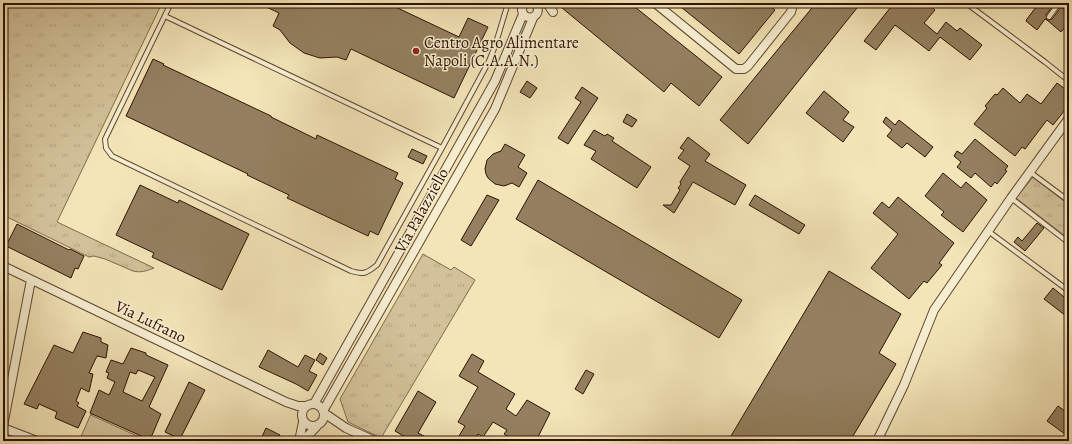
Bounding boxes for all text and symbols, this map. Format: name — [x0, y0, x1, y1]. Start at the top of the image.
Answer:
place label: Centro Agro Alimentare Napoli (C.A.A.N.) — [424, 32, 579, 72]
marker: Centro Agro Alimentare Napoli (C.A.A.N.) — [411, 46, 421, 56]
street label: Via Palazziello — [389, 164, 454, 258]
street label: Via Lufrano — [110, 295, 190, 349]

